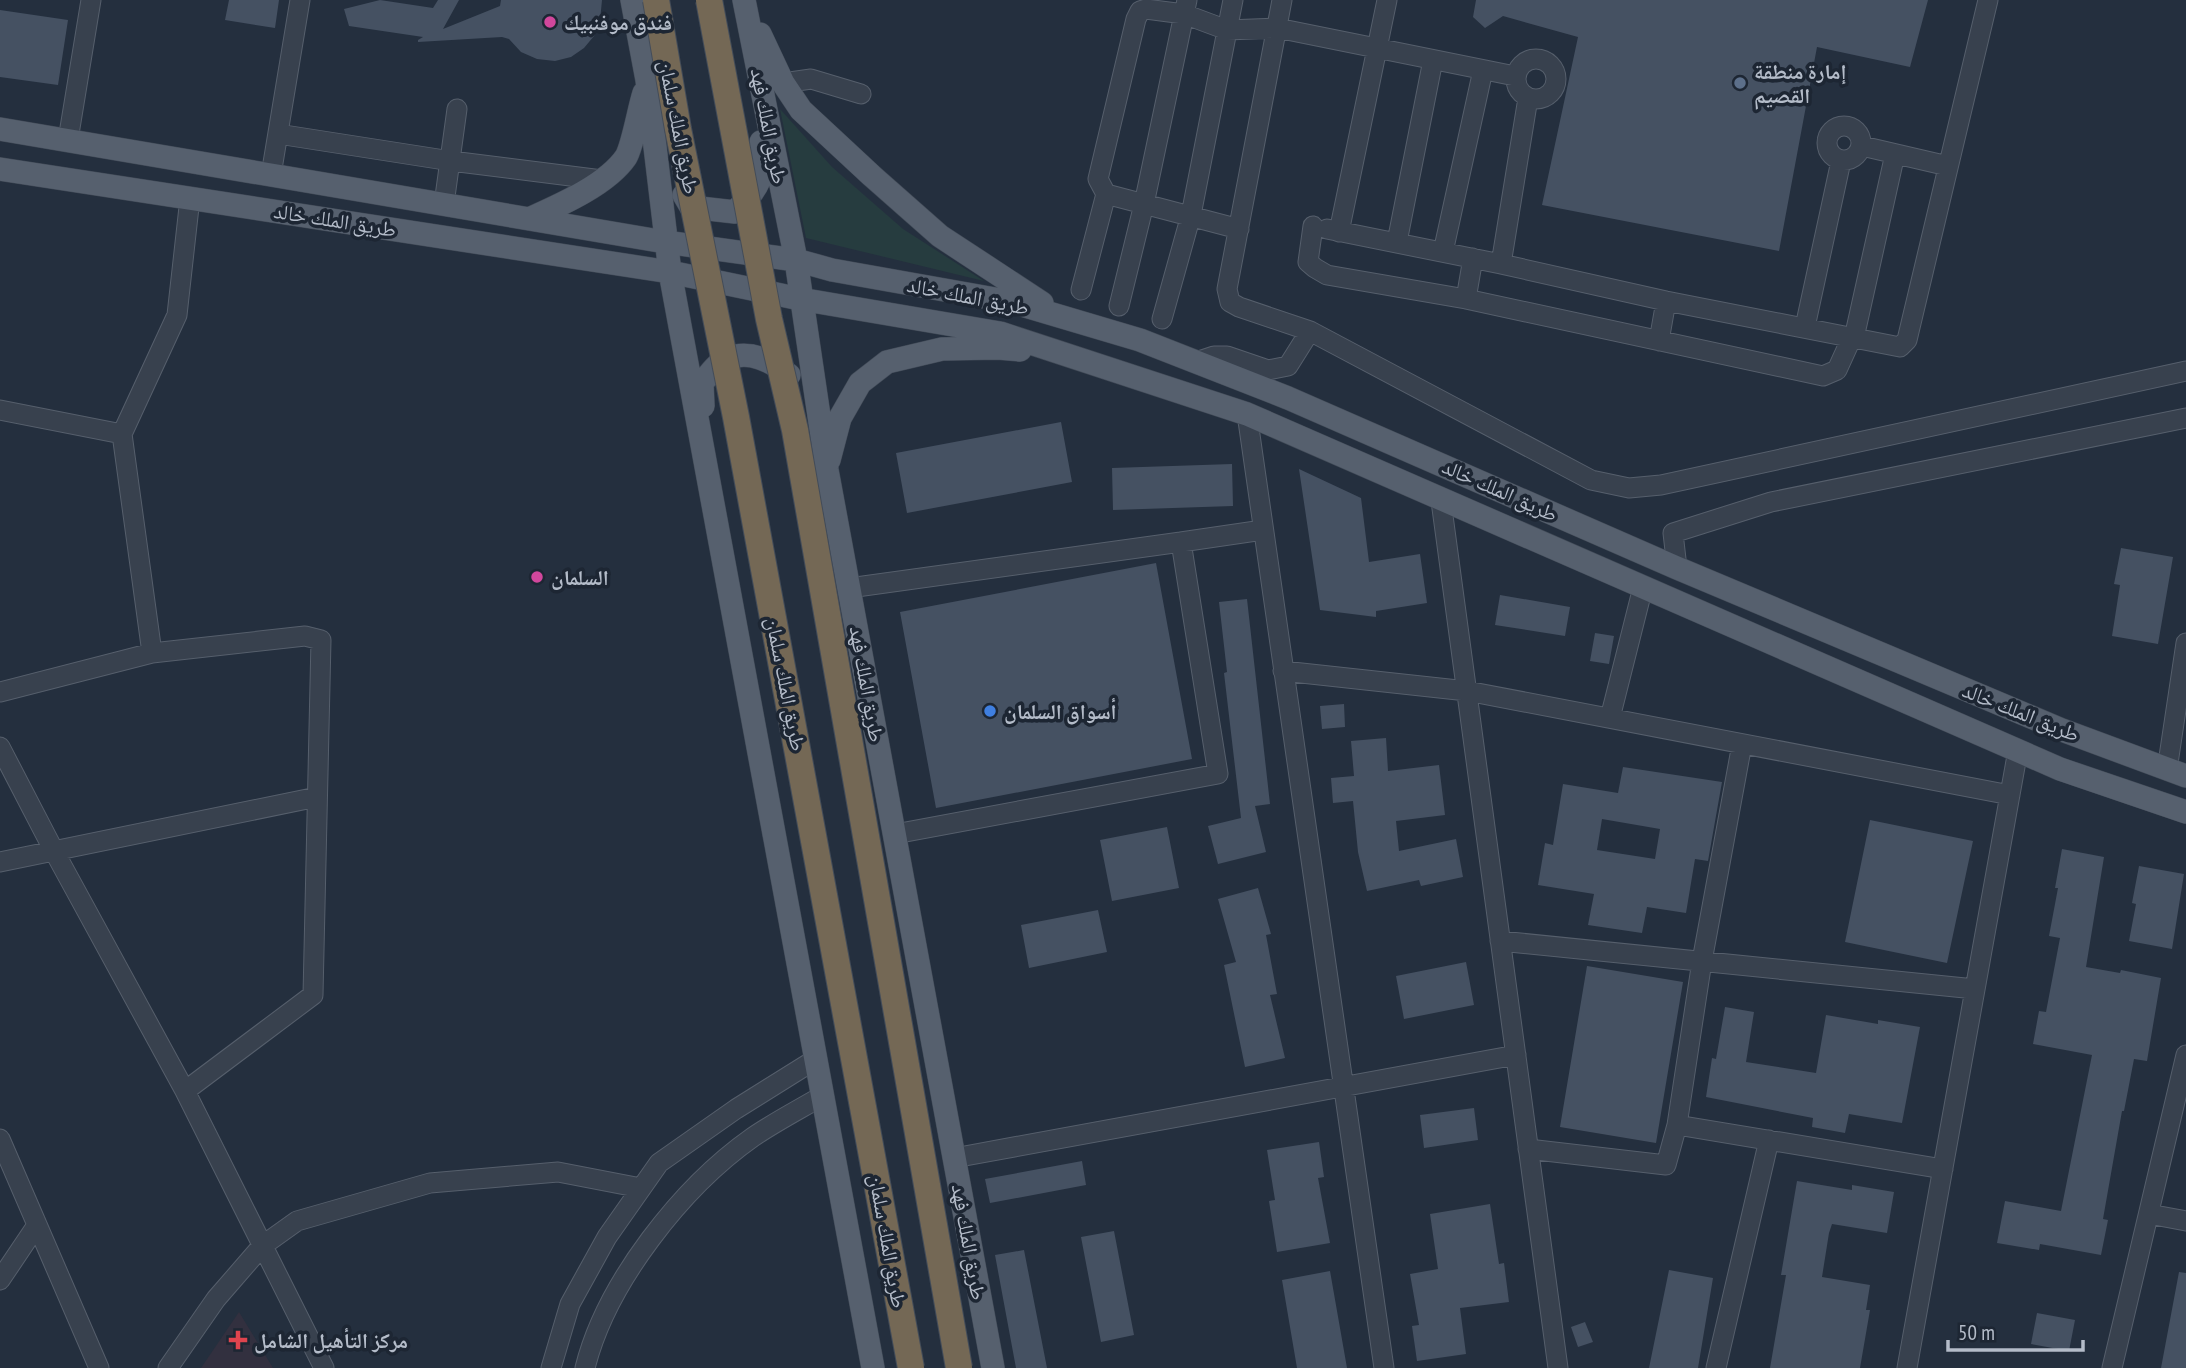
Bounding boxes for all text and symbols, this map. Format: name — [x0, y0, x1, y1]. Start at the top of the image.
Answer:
place label: فندق موفنبيك — [564, 9, 672, 36]
marker: فندق موفنبيك — [542, 14, 558, 30]
street label: طريق الملك سلمان — [653, 58, 705, 196]
place label: إمارة منطقة القصيم — [1754, 58, 1846, 110]
street label: طريق الملك فهد — [745, 66, 793, 186]
marker: إمارة منطقة القصيم — [1732, 75, 1748, 91]
street label: طريق الملك خالد — [272, 197, 398, 243]
street label: طريق الملك خالد — [905, 271, 1031, 321]
street label: طريق الملك خالد — [1438, 453, 1562, 527]
place label: السلمان — [551, 564, 609, 591]
marker: السلمان — [529, 569, 545, 585]
street label: طريق الملك سلمان — [760, 615, 812, 753]
street label: طريق الملك فهد — [844, 624, 890, 744]
street label: طريق الملك خالد — [1959, 676, 2083, 748]
place label: أسواق السلمان — [1004, 697, 1117, 725]
marker: أسواق السلمان — [982, 703, 998, 719]
street label: طريق الملك سلمان — [863, 1172, 913, 1310]
street label: طريق الملك فهد — [946, 1182, 992, 1302]
scale bar — [1948, 1308, 2083, 1352]
text: 50 m — [1958, 1319, 1995, 1346]
place label: مركز التأهيل الشامل — [254, 1327, 408, 1354]
marker: مركز التأهيل الشامل — [228, 1330, 248, 1350]

